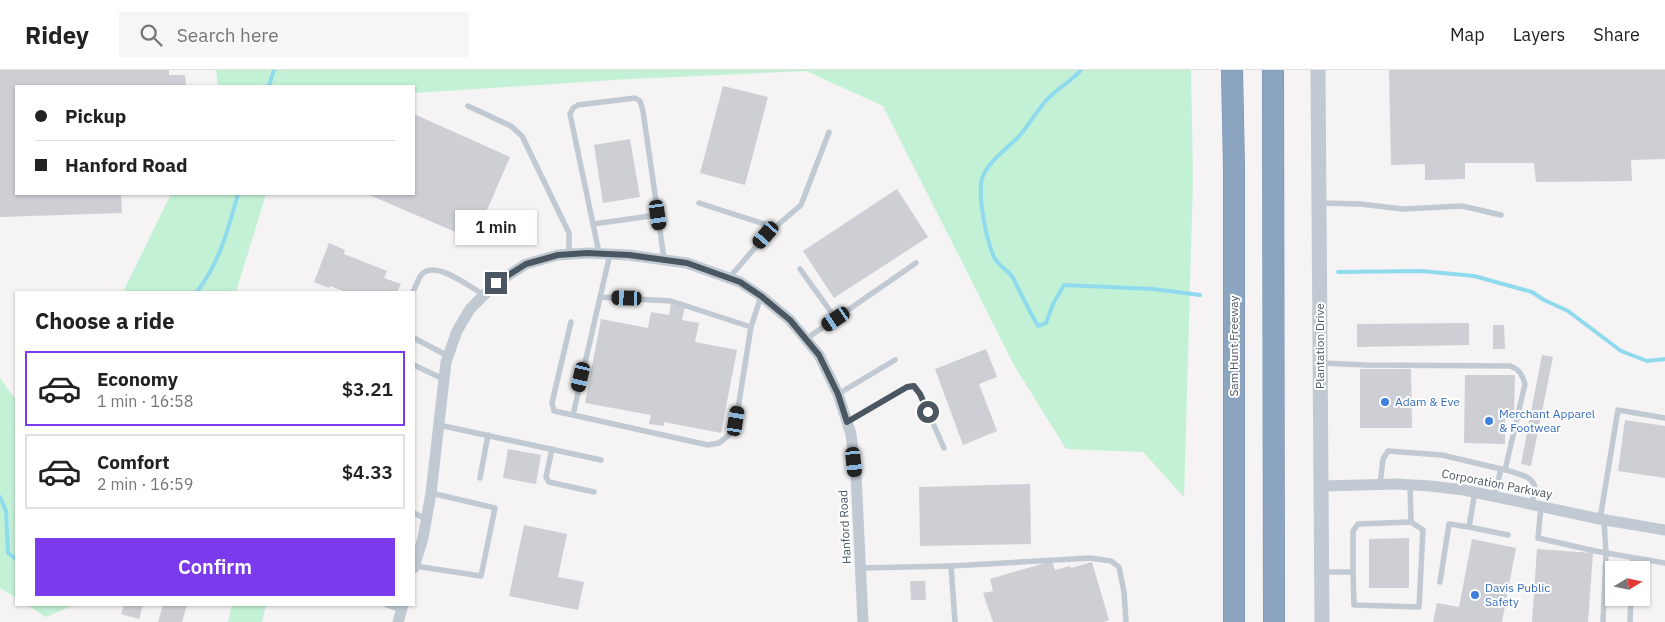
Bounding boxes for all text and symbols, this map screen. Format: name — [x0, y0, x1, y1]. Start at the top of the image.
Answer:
search box — [119, 12, 469, 57]
text: Ridey — [25, 19, 89, 51]
icon: search — [137, 21, 165, 49]
text: Search here — [177, 23, 279, 47]
text: Map — [1450, 23, 1485, 46]
text: Layers — [1513, 23, 1565, 46]
text: Share — [1593, 23, 1640, 46]
text: Pickup — [65, 104, 126, 128]
text: Hanford Road — [65, 153, 188, 177]
car — [648, 199, 667, 231]
callout: 1 min — [455, 210, 537, 246]
text: 1 min — [475, 217, 517, 237]
car — [750, 219, 781, 251]
route end — [485, 272, 507, 294]
car — [611, 290, 642, 306]
street label: Sam Hunt Freeway — [1226, 295, 1241, 397]
street label: Plantation Drive — [1312, 303, 1327, 389]
car — [819, 304, 852, 334]
text: Choose a ride — [35, 306, 175, 335]
car — [570, 361, 591, 393]
icon: car — [37, 366, 82, 411]
text: Economy — [97, 367, 178, 391]
text: $3.21 — [342, 377, 393, 401]
text: 1 min · 16:58 — [97, 391, 193, 411]
place label: Adam & Eve — [1395, 394, 1460, 409]
marker: Adam & Eve — [1379, 396, 1391, 408]
route start — [917, 401, 939, 423]
car — [726, 405, 745, 437]
place label: Merchant Apparel & Footwear — [1499, 406, 1595, 435]
marker: Merchant Apparel & Footwear — [1483, 415, 1495, 427]
car — [844, 446, 863, 478]
icon: car — [37, 449, 82, 494]
text: Comfort — [97, 450, 170, 474]
text: $4.33 — [342, 460, 393, 484]
street label: Corporation Parkway — [1441, 465, 1554, 502]
text: 2 min · 16:59 — [97, 474, 193, 494]
street label: Hanford Road — [835, 490, 854, 564]
button: Confirm — [35, 538, 395, 596]
north arrow — [1605, 561, 1650, 606]
map controls — [1605, 561, 1650, 606]
place label: Davis Public Safety — [1485, 580, 1550, 609]
marker: Davis Public Safety — [1469, 589, 1481, 601]

